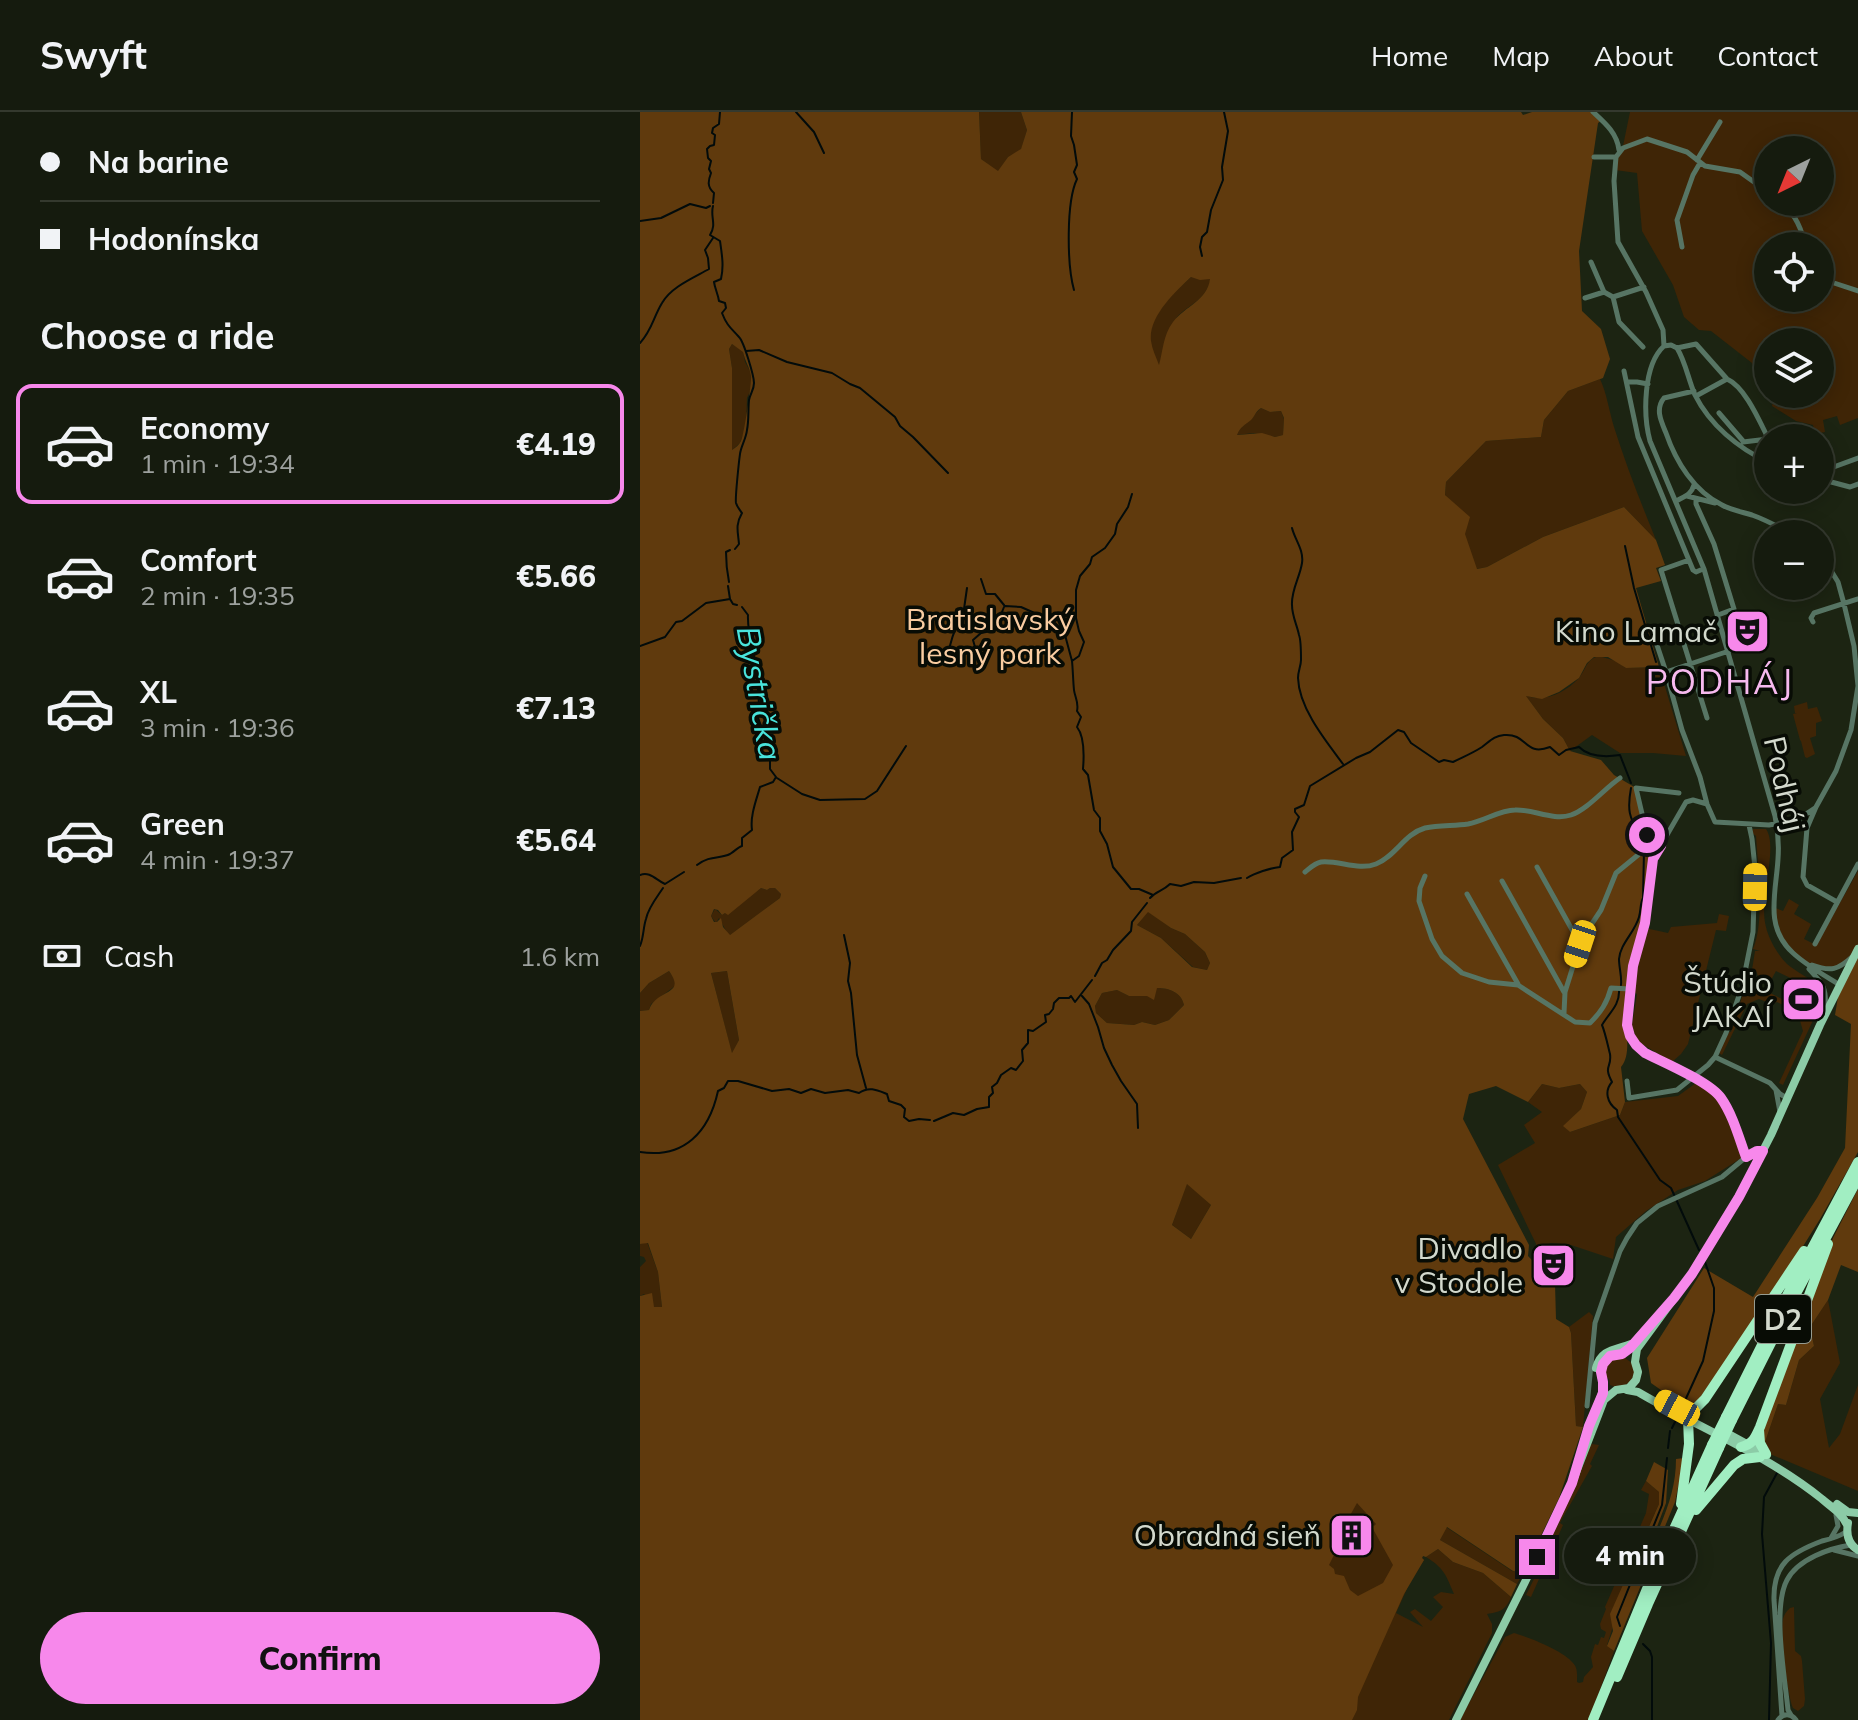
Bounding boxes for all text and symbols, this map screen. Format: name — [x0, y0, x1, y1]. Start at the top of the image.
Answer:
text: Swyft — [40, 31, 147, 79]
text: Home — [1371, 38, 1448, 73]
text: Map — [1492, 38, 1550, 73]
text: About — [1594, 38, 1673, 73]
text: Contact — [1717, 38, 1818, 73]
north arrow — [1754, 136, 1834, 216]
map controls — [1754, 136, 1834, 600]
text: Na barine — [88, 143, 229, 181]
text: Hodonínska — [88, 220, 259, 258]
button: locate — [1754, 232, 1834, 312]
text: Choose a ride — [40, 313, 274, 358]
button: layers — [1754, 328, 1834, 408]
icon: car — [44, 408, 116, 480]
text: Economy — [140, 409, 269, 447]
button: + — [1754, 424, 1834, 504]
text: €4.19 — [516, 425, 596, 463]
text: 1 min · 19:34 — [140, 447, 295, 480]
button: − — [1754, 520, 1834, 600]
icon: car — [44, 540, 116, 612]
text: Comfort — [140, 541, 257, 579]
text: €5.66 — [516, 557, 596, 595]
text: 2 min · 19:35 — [140, 579, 295, 612]
park label: Bratislavský lesný park — [906, 600, 1074, 672]
theatre icon: Kino Lamač — [1724, 607, 1772, 655]
place label: Kino Lamač — [1555, 612, 1717, 650]
water label: Bystrička — [729, 623, 791, 763]
district label: PODHÁJ — [1646, 660, 1794, 703]
icon: car — [44, 672, 116, 744]
text: XL — [140, 673, 177, 711]
text: €7.13 — [516, 689, 596, 727]
text: 3 min · 19:36 — [140, 711, 295, 744]
street label: Podháj — [1756, 733, 1814, 835]
icon: car — [44, 804, 116, 876]
text: Green — [140, 805, 225, 843]
route start — [1629, 817, 1665, 853]
text: €5.64 — [516, 821, 596, 859]
text: 4 min · 19:37 — [140, 843, 295, 876]
car — [1743, 863, 1767, 911]
car — [1561, 917, 1599, 971]
icon: cash — [40, 934, 84, 978]
text: Cash — [104, 937, 175, 975]
text: 1.6 km — [520, 940, 600, 973]
place label: Štúdio JAKAÍ — [1683, 963, 1774, 1035]
sports icon: Štúdio JAKAÍ — [1779, 975, 1827, 1023]
place label: Divadlo v Stodole — [1395, 1229, 1523, 1301]
theatre icon: Divadlo v Stodole — [1530, 1241, 1578, 1289]
road number: D2 — [1755, 1295, 1811, 1343]
car — [1650, 1386, 1704, 1430]
building icon: Obradná sieň — [1328, 1511, 1376, 1559]
place label: Obradná sieň — [1134, 1516, 1321, 1554]
callout: 4 min — [1565, 1529, 1697, 1585]
route end — [1519, 1539, 1555, 1575]
text: 4 min — [1595, 1539, 1665, 1572]
button: Confirm — [40, 1612, 600, 1704]

